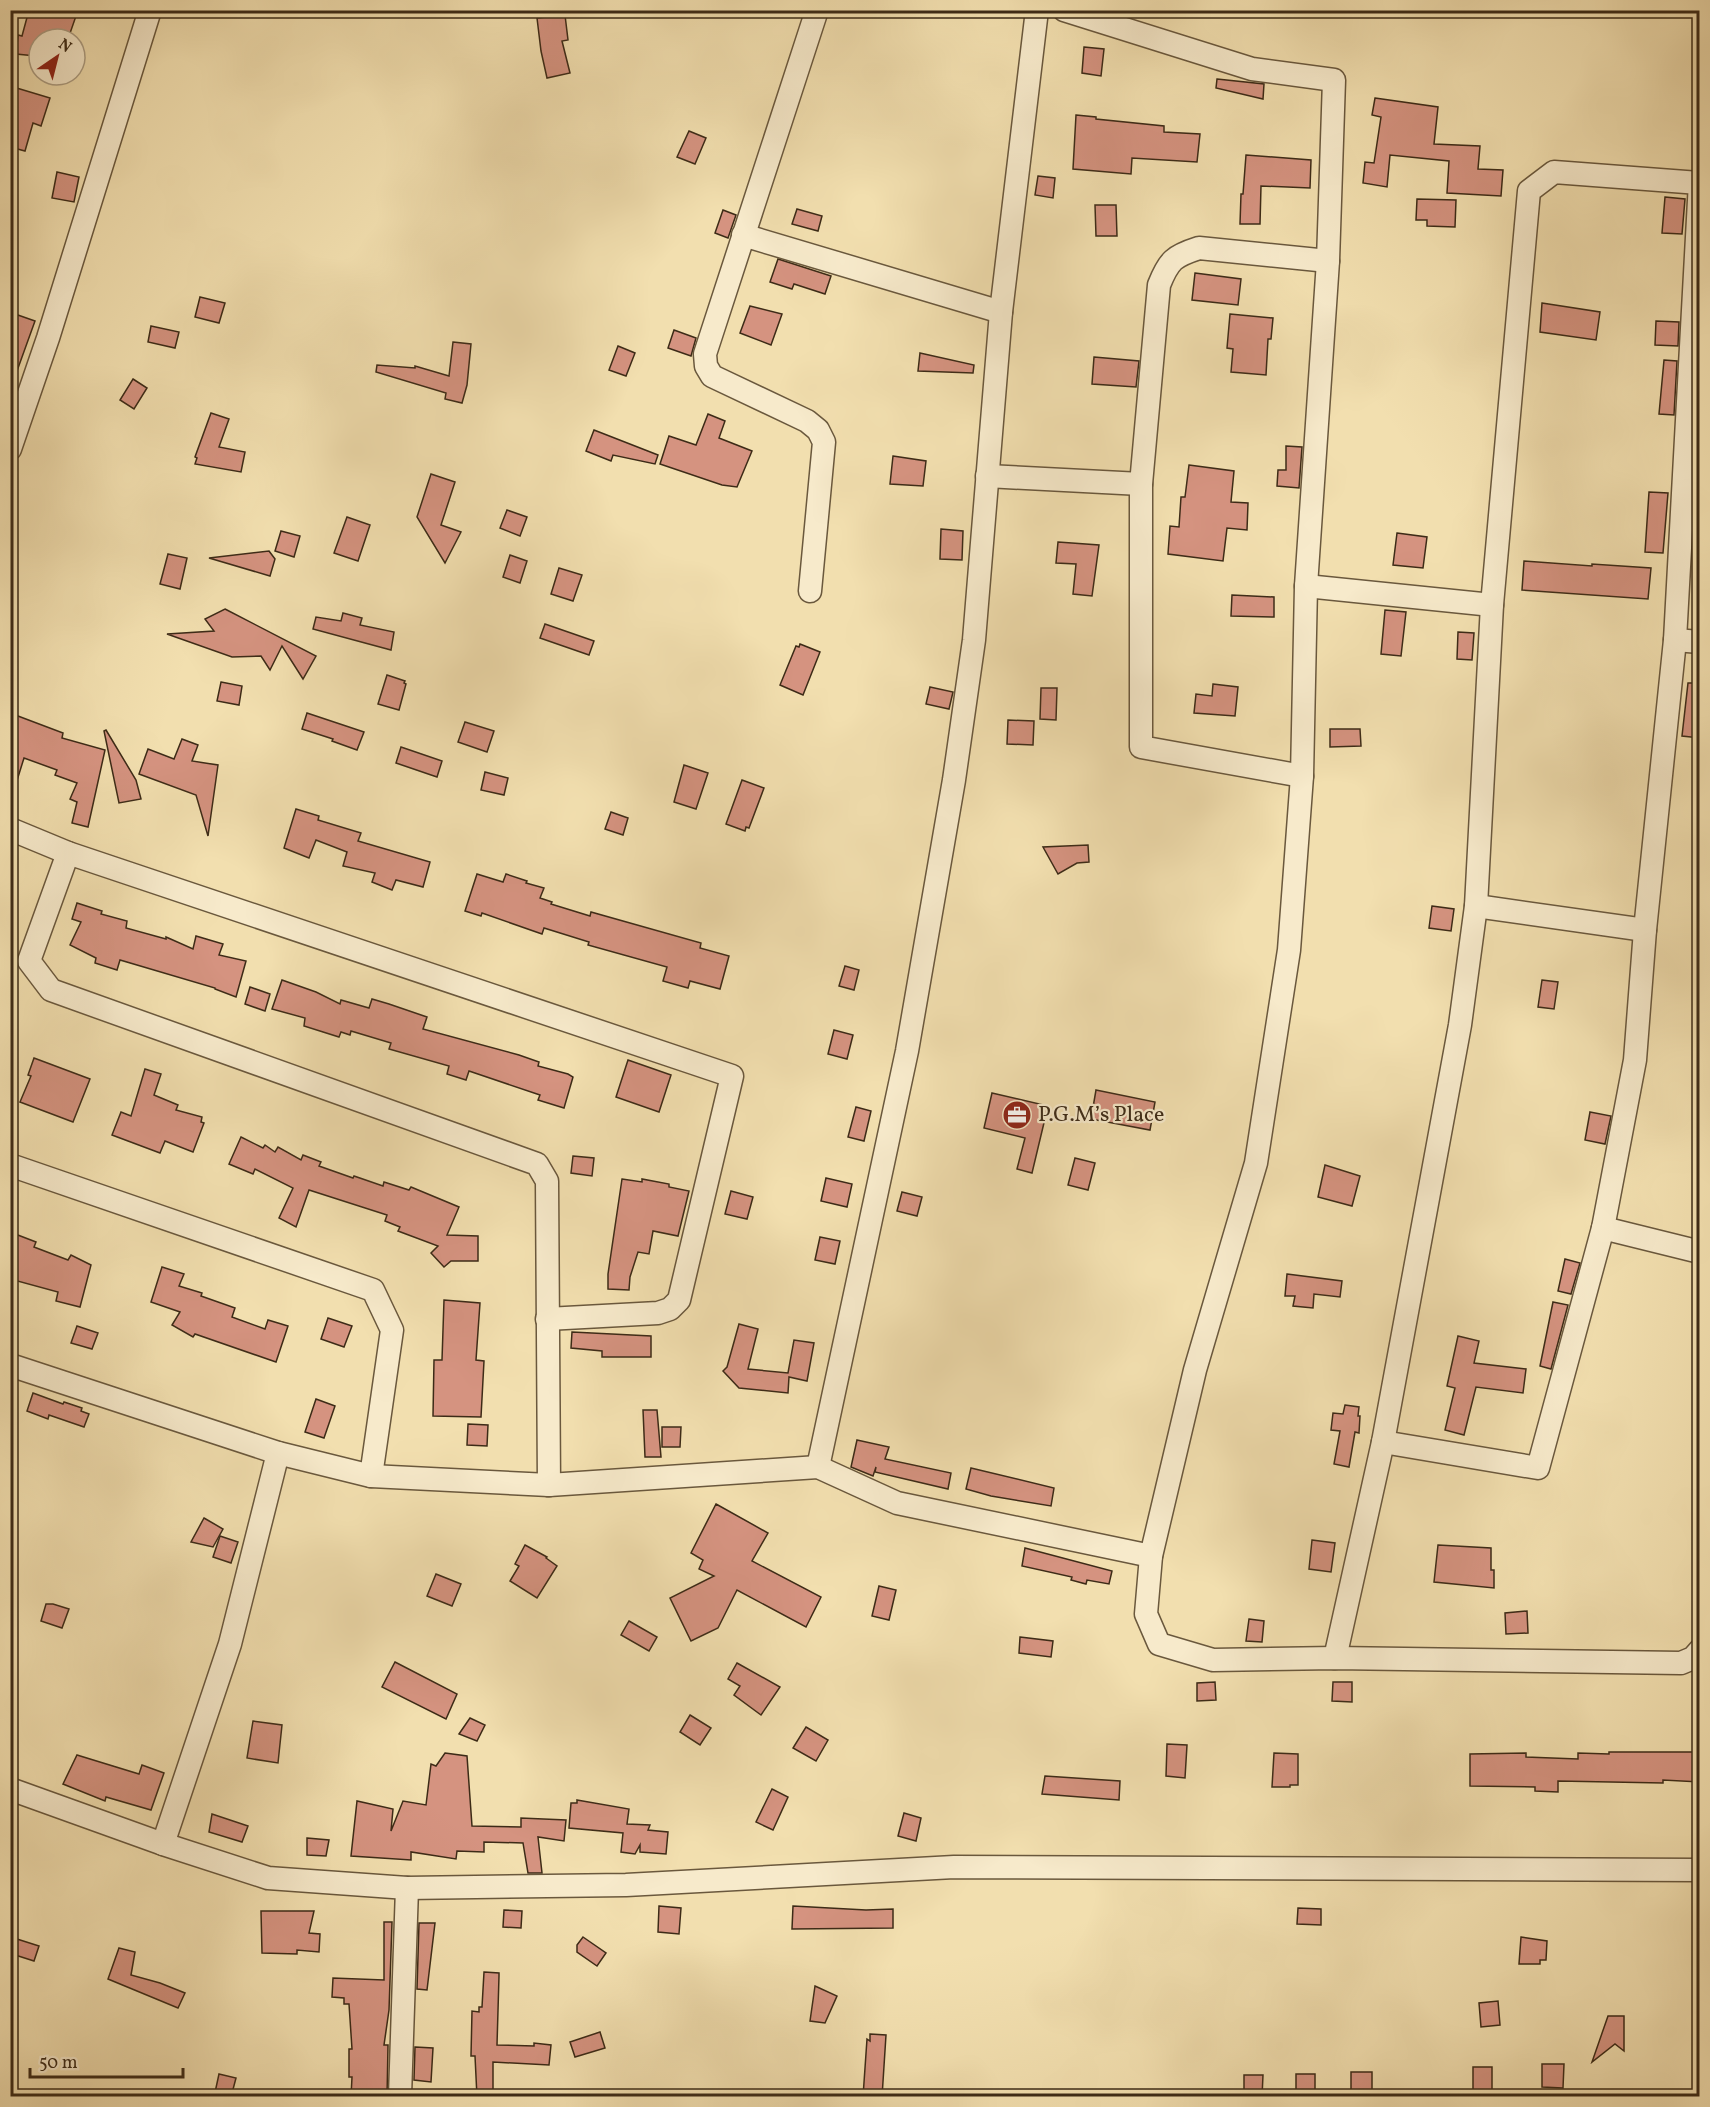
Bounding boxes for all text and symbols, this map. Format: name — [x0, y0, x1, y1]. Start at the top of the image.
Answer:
north arrow — [27, 27, 87, 87]
text: N — [53, 34, 76, 59]
office icon: P.G.M’s Place — [1001, 1099, 1033, 1131]
place label: P.G.M’s Place — [1038, 1100, 1164, 1131]
scale bar — [30, 2041, 183, 2079]
text: 50 m — [39, 2051, 78, 2076]

